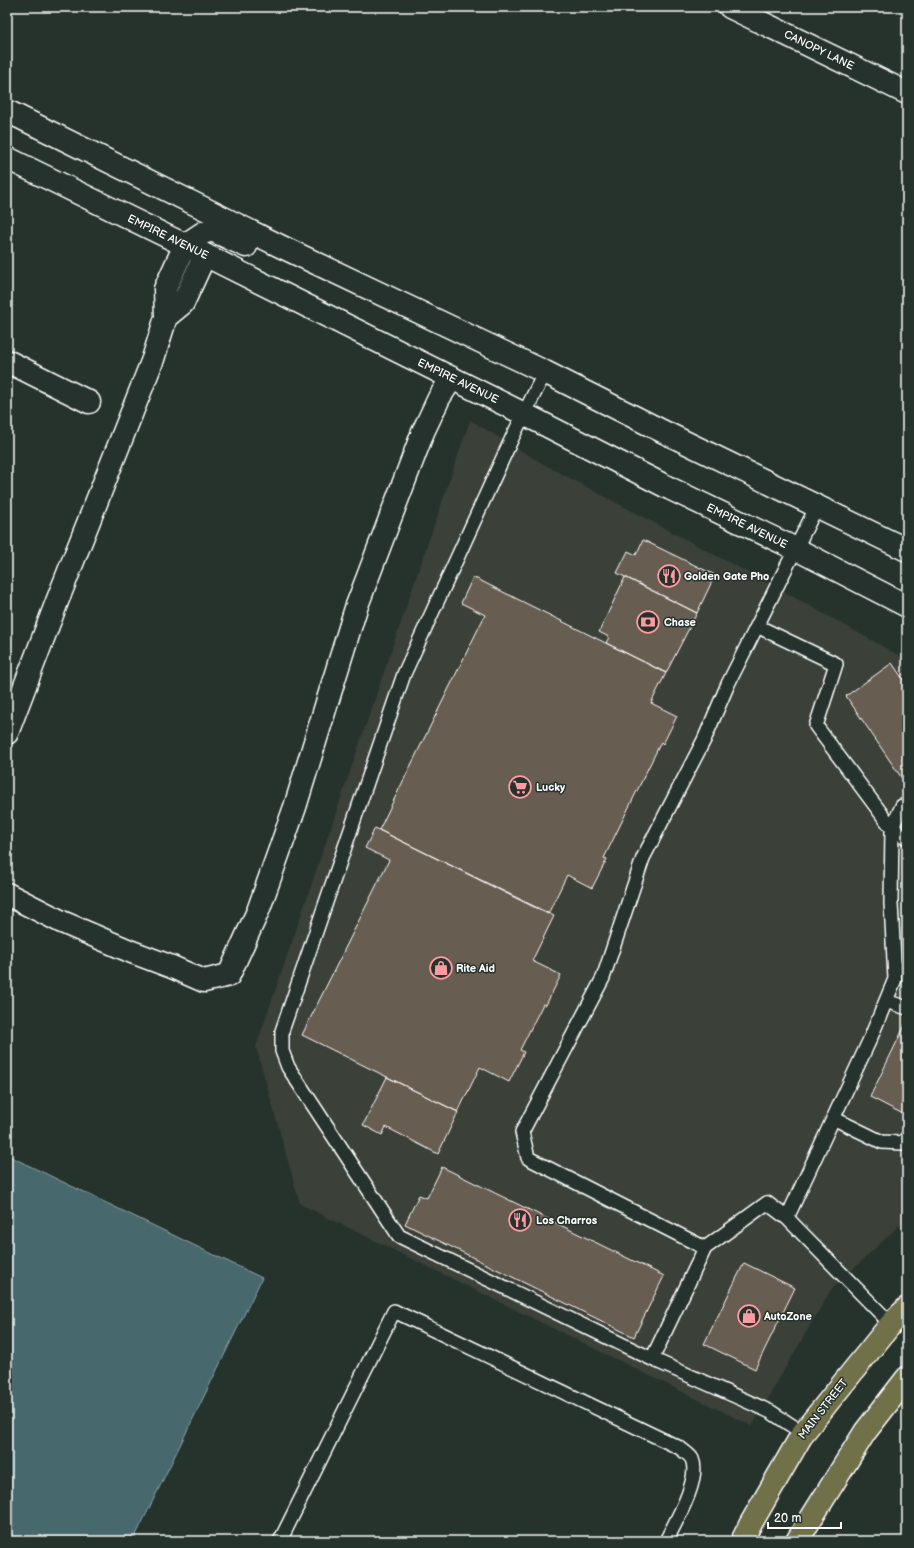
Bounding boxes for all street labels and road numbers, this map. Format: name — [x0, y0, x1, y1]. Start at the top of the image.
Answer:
street label: CANOPY LANE — [782, 27, 856, 73]
street label: EMPIRE AVENUE — [125, 212, 211, 262]
street label: EMPIRE AVENUE — [415, 356, 501, 406]
street label: EMPIRE AVENUE — [704, 501, 790, 551]
street label: MAIN STREET — [796, 1376, 851, 1442]

